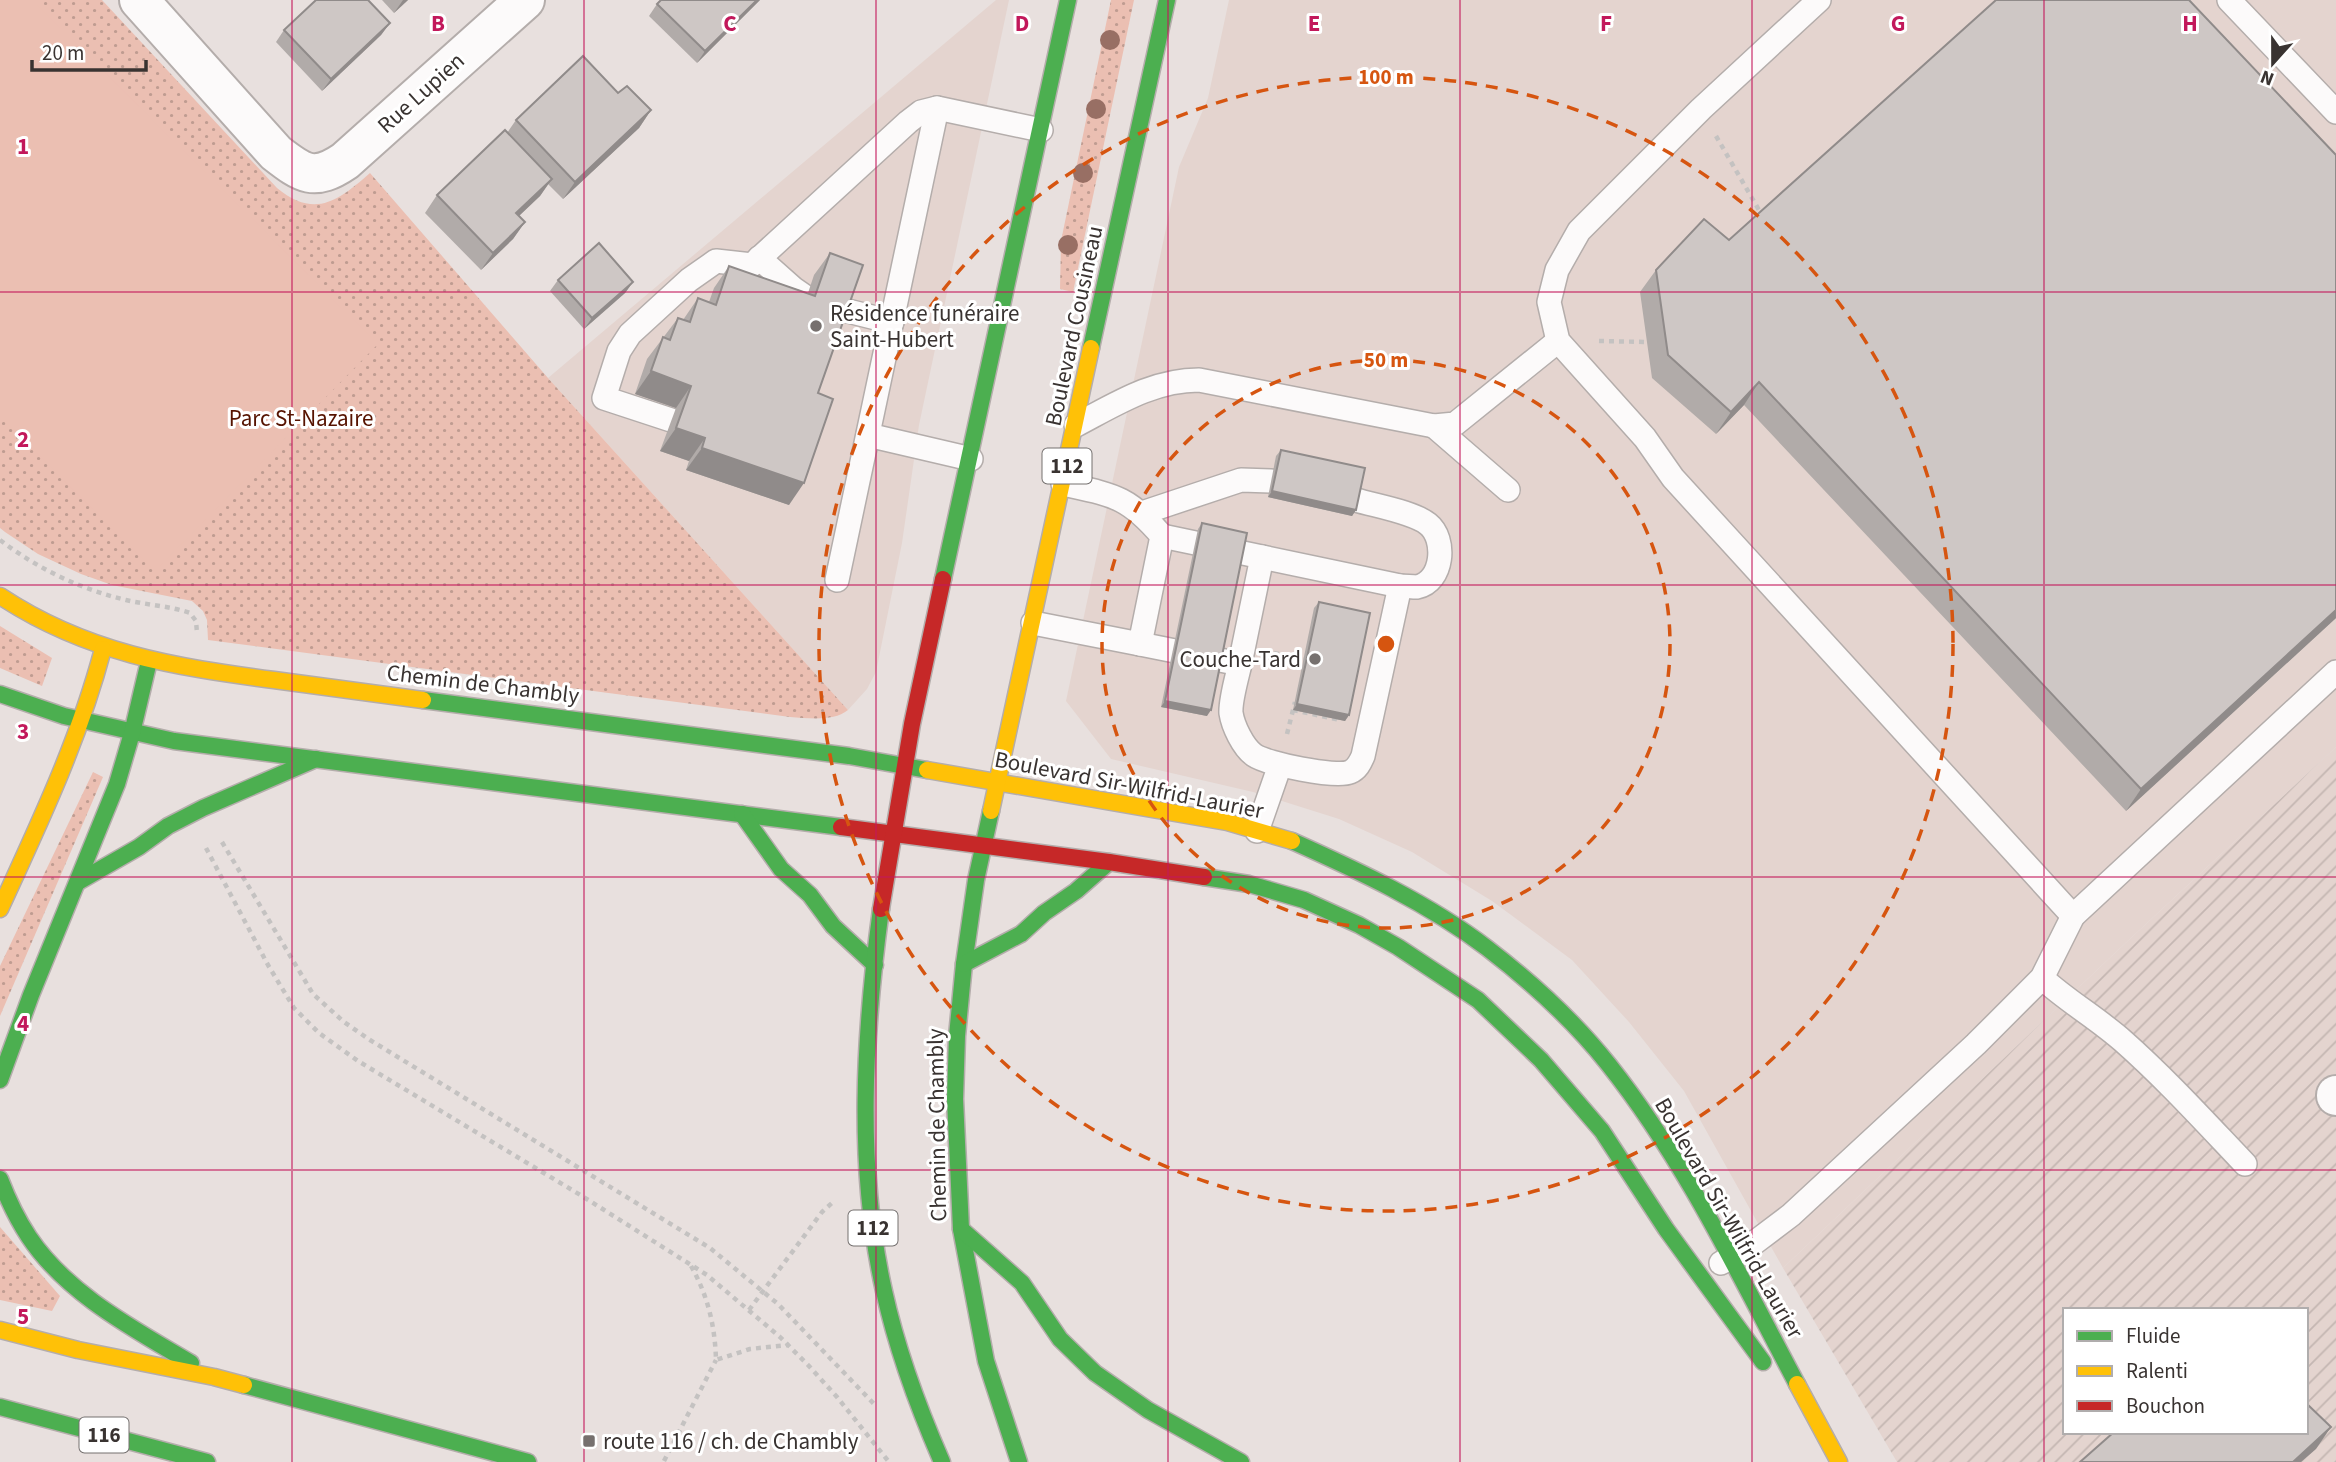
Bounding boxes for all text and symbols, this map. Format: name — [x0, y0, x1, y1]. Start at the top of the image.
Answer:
text: B — [431, 7, 445, 40]
text: C — [723, 7, 737, 40]
text: D — [1015, 7, 1029, 40]
text: E — [1308, 7, 1320, 40]
text: F — [1600, 7, 1612, 40]
text: G — [1891, 7, 1905, 40]
text: H — [2182, 7, 2198, 40]
scale bar — [32, 28, 145, 72]
north arrow — [2238, 28, 2308, 98]
text: 20 m — [42, 38, 84, 68]
street label: Rue Lupien — [370, 45, 472, 141]
text: 100 m — [1358, 62, 1414, 92]
text: N — [2257, 63, 2278, 92]
text: 1 — [17, 130, 29, 163]
street label: Boulevard Cousineau — [1037, 223, 1111, 429]
place label: Résidence funéraire Saint-Hubert — [830, 297, 1019, 356]
marker: Résidence funéraire Saint-Hubert — [808, 318, 824, 334]
text: 50 m — [1364, 345, 1408, 375]
park label: Parc St-Nazaire — [229, 402, 373, 435]
text: 2 — [17, 423, 29, 456]
road number: 112 — [1042, 448, 1092, 484]
centre of rings — [1374, 632, 1398, 656]
place label: Couche-Tard — [1179, 643, 1301, 676]
marker: Couche-Tard — [1307, 651, 1323, 667]
street label: Chemin de Chambly — [385, 656, 581, 712]
text: 3 — [17, 715, 29, 748]
street label: Boulevard Sir-Wilfrid-Laurier — [992, 743, 1267, 827]
text: 4 — [17, 1007, 29, 1040]
street label: Chemin de Chambly — [919, 1028, 955, 1222]
street label: Boulevard Sir-Wilfrid-Laurier — [1646, 1091, 1812, 1345]
road number: 112 — [848, 1210, 898, 1246]
text: 5 — [17, 1300, 29, 1333]
legend — [2063, 1308, 2308, 1434]
text: Fluide — [2126, 1321, 2180, 1351]
text: Ralenti — [2126, 1356, 2188, 1386]
text: Bouchon — [2126, 1391, 2205, 1421]
road number: 116 — [80, 1418, 128, 1452]
place label: route 116 / ch. de Chambly — [603, 1425, 859, 1458]
marker: route 116 / ch. de Chambly — [581, 1433, 597, 1449]

